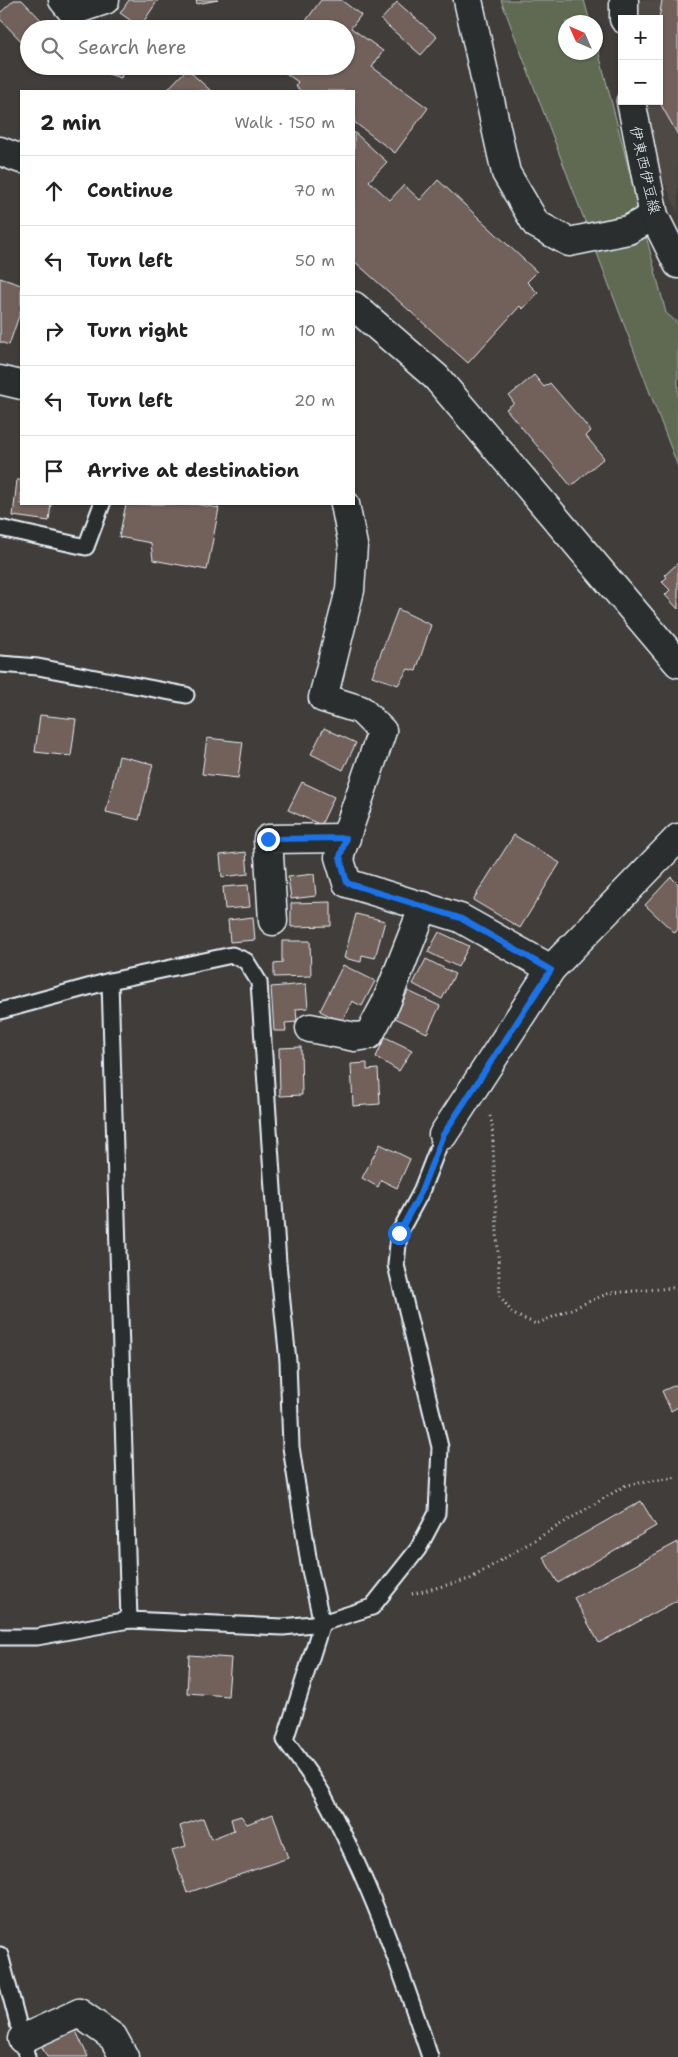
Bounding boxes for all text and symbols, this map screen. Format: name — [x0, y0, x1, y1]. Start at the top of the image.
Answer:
north arrow — [558, 15, 603, 60]
map controls — [618, 15, 663, 105]
button: + — [618, 15, 663, 60]
search box — [20, 20, 355, 75]
icon: search — [38, 34, 66, 62]
text: Search here — [78, 35, 187, 60]
button: − — [618, 60, 663, 105]
text: 2 min — [40, 109, 101, 137]
text: Walk · 150 m — [234, 112, 335, 133]
street label: 伊東西伊豆線 — [625, 124, 665, 216]
icon: ahead — [40, 177, 68, 205]
text: Continue — [87, 178, 173, 203]
text: 70 m — [294, 180, 335, 201]
icon: left — [40, 247, 68, 275]
text: Turn left — [87, 248, 173, 273]
text: 50 m — [295, 250, 335, 271]
icon: right — [40, 317, 68, 345]
text: Turn right — [87, 318, 188, 343]
text: 10 m — [298, 320, 335, 341]
icon: left — [40, 387, 68, 415]
text: Turn left — [87, 388, 173, 413]
text: 20 m — [294, 390, 335, 411]
icon: arrive — [40, 457, 68, 485]
text: Arrive at destination — [87, 458, 299, 483]
route end — [257, 828, 280, 851]
route start — [388, 1222, 411, 1245]

